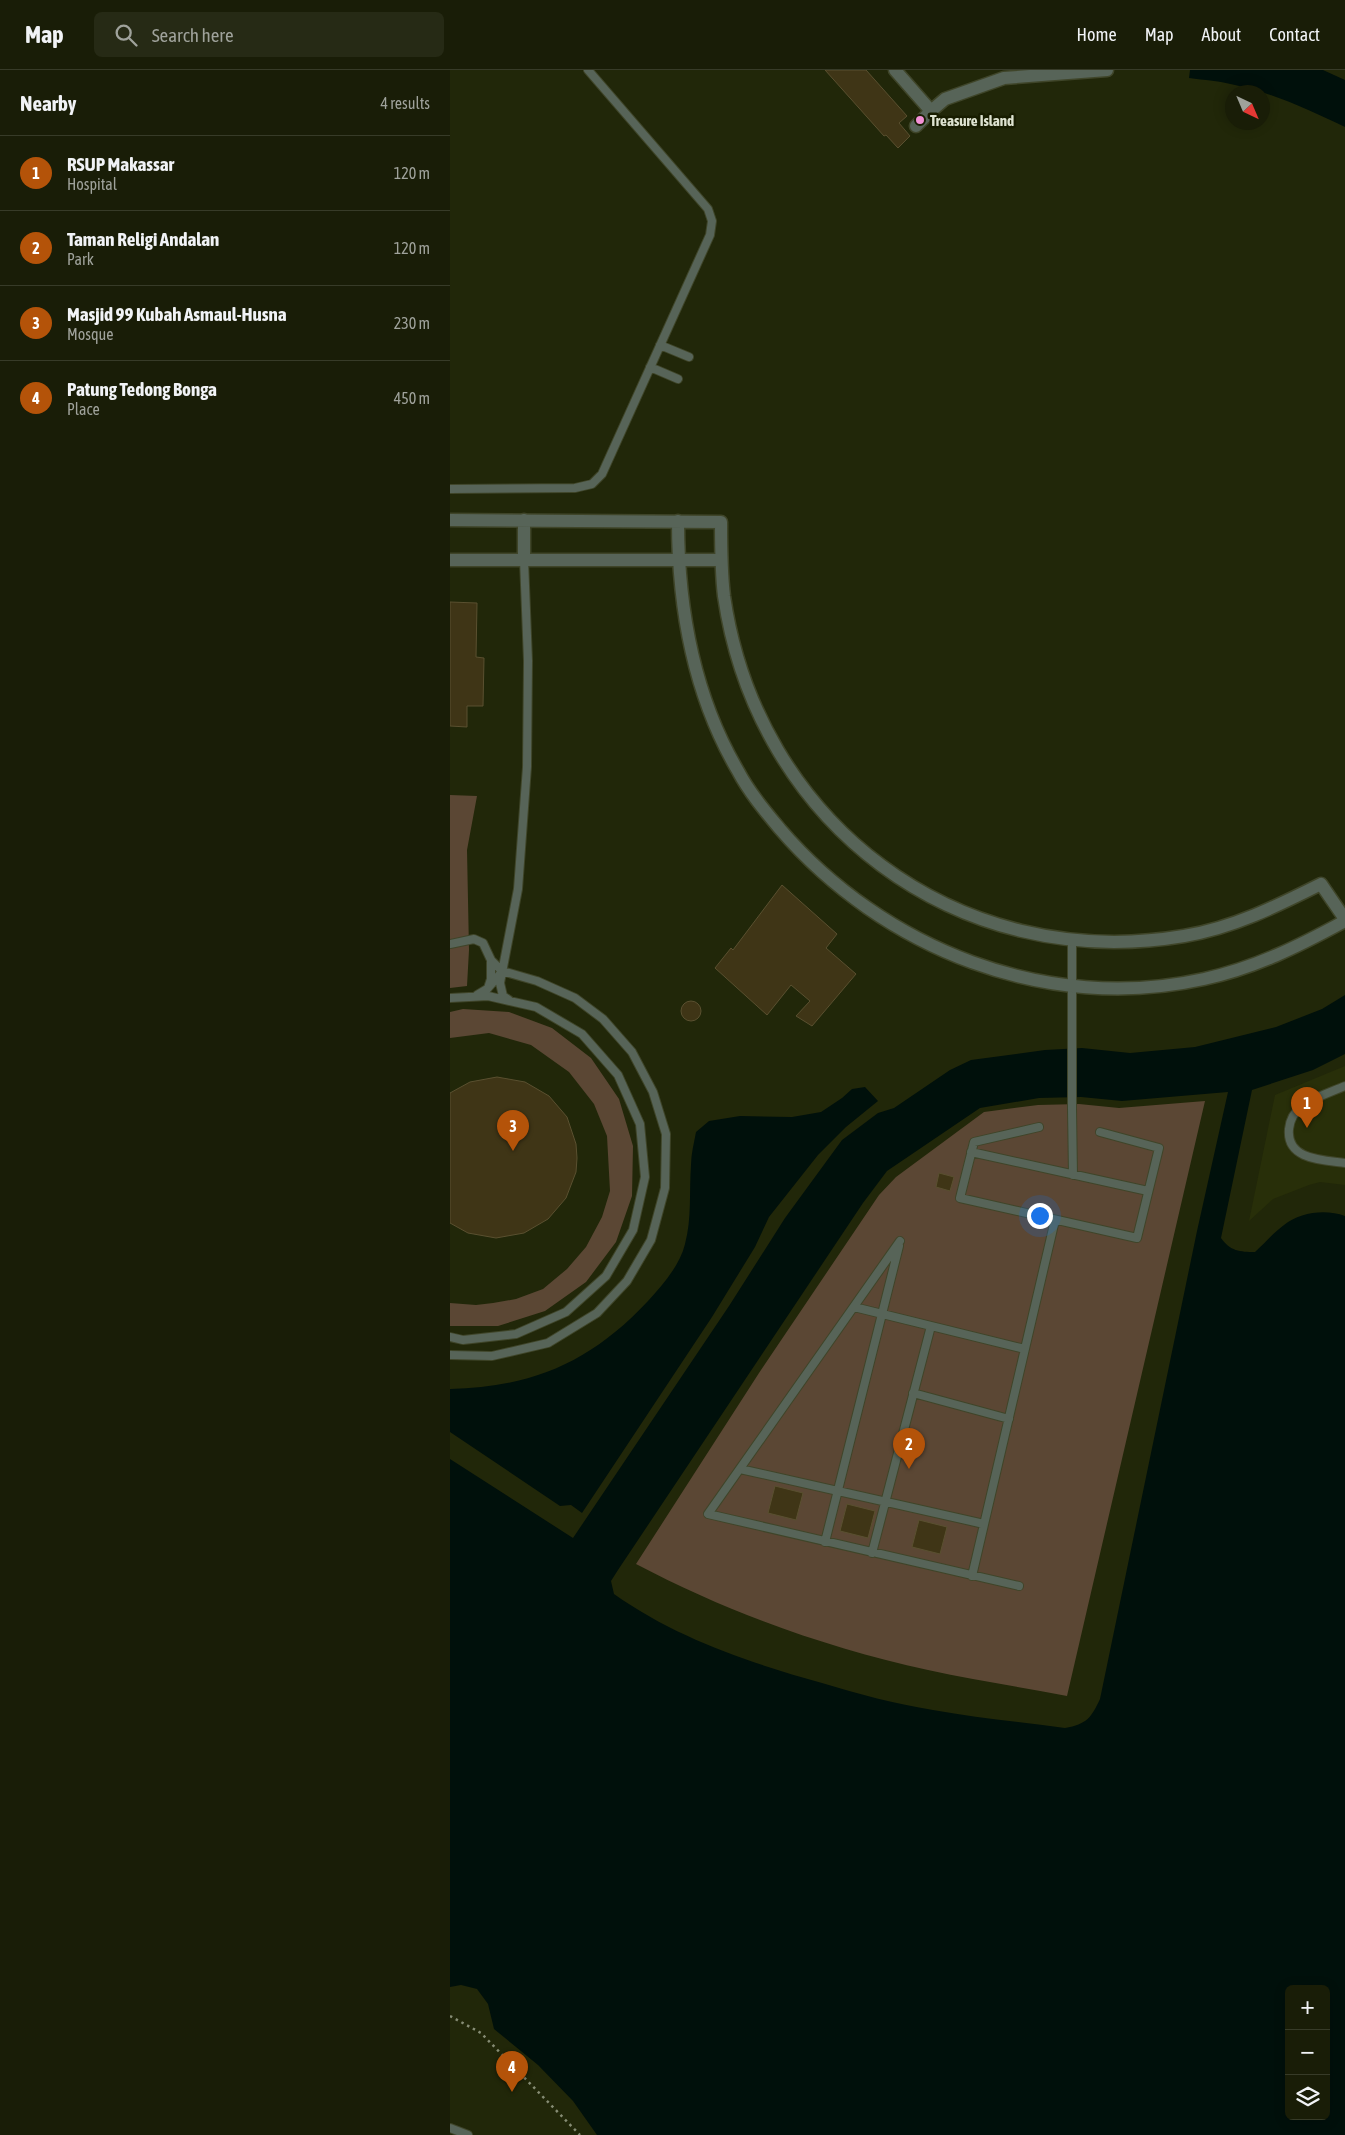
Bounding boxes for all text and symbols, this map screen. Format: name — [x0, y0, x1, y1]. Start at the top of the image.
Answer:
search box — [94, 12, 444, 57]
text: Map — [25, 21, 64, 48]
icon: search — [112, 21, 140, 49]
text: Search here — [152, 24, 234, 46]
text: Home — [1077, 24, 1117, 45]
text: Map — [1145, 24, 1174, 45]
text: About — [1202, 24, 1241, 45]
text: Contact — [1269, 24, 1320, 45]
north arrow — [1225, 85, 1270, 130]
text: Nearby — [20, 91, 76, 115]
text: 4 results — [380, 94, 430, 112]
place label: Treasure Island — [930, 112, 1014, 129]
marker: Treasure Island — [914, 114, 926, 126]
text: RSUP Makassar — [67, 153, 174, 175]
text: 1 — [32, 164, 40, 182]
text: 120 m — [394, 164, 430, 182]
text: Hospital — [67, 175, 117, 193]
text: Taman Religi Andalan — [67, 228, 219, 250]
text: 2 — [32, 239, 40, 257]
text: 120 m — [394, 239, 430, 257]
text: Park — [67, 250, 94, 268]
text: Masjid 99 Kubah Asmaul-Husna — [67, 303, 287, 325]
text: 3 — [32, 314, 40, 332]
text: 230 m — [394, 314, 430, 332]
text: Mosque — [67, 325, 113, 343]
text: Patung Tedong Bonga — [67, 378, 217, 400]
text: 4 — [32, 389, 40, 407]
text: 450 m — [394, 389, 430, 407]
text: Place — [67, 400, 100, 418]
pin: 1 — [1291, 1087, 1323, 1128]
pin: 3 — [497, 1110, 529, 1151]
your location — [1027, 1203, 1053, 1229]
pin: 2 — [893, 1428, 925, 1469]
map controls — [1285, 1985, 1330, 2120]
button: + — [1285, 1985, 1330, 2030]
button: − — [1285, 2030, 1330, 2075]
pin: 4 — [496, 2051, 528, 2092]
button: layers — [1285, 2075, 1330, 2120]

